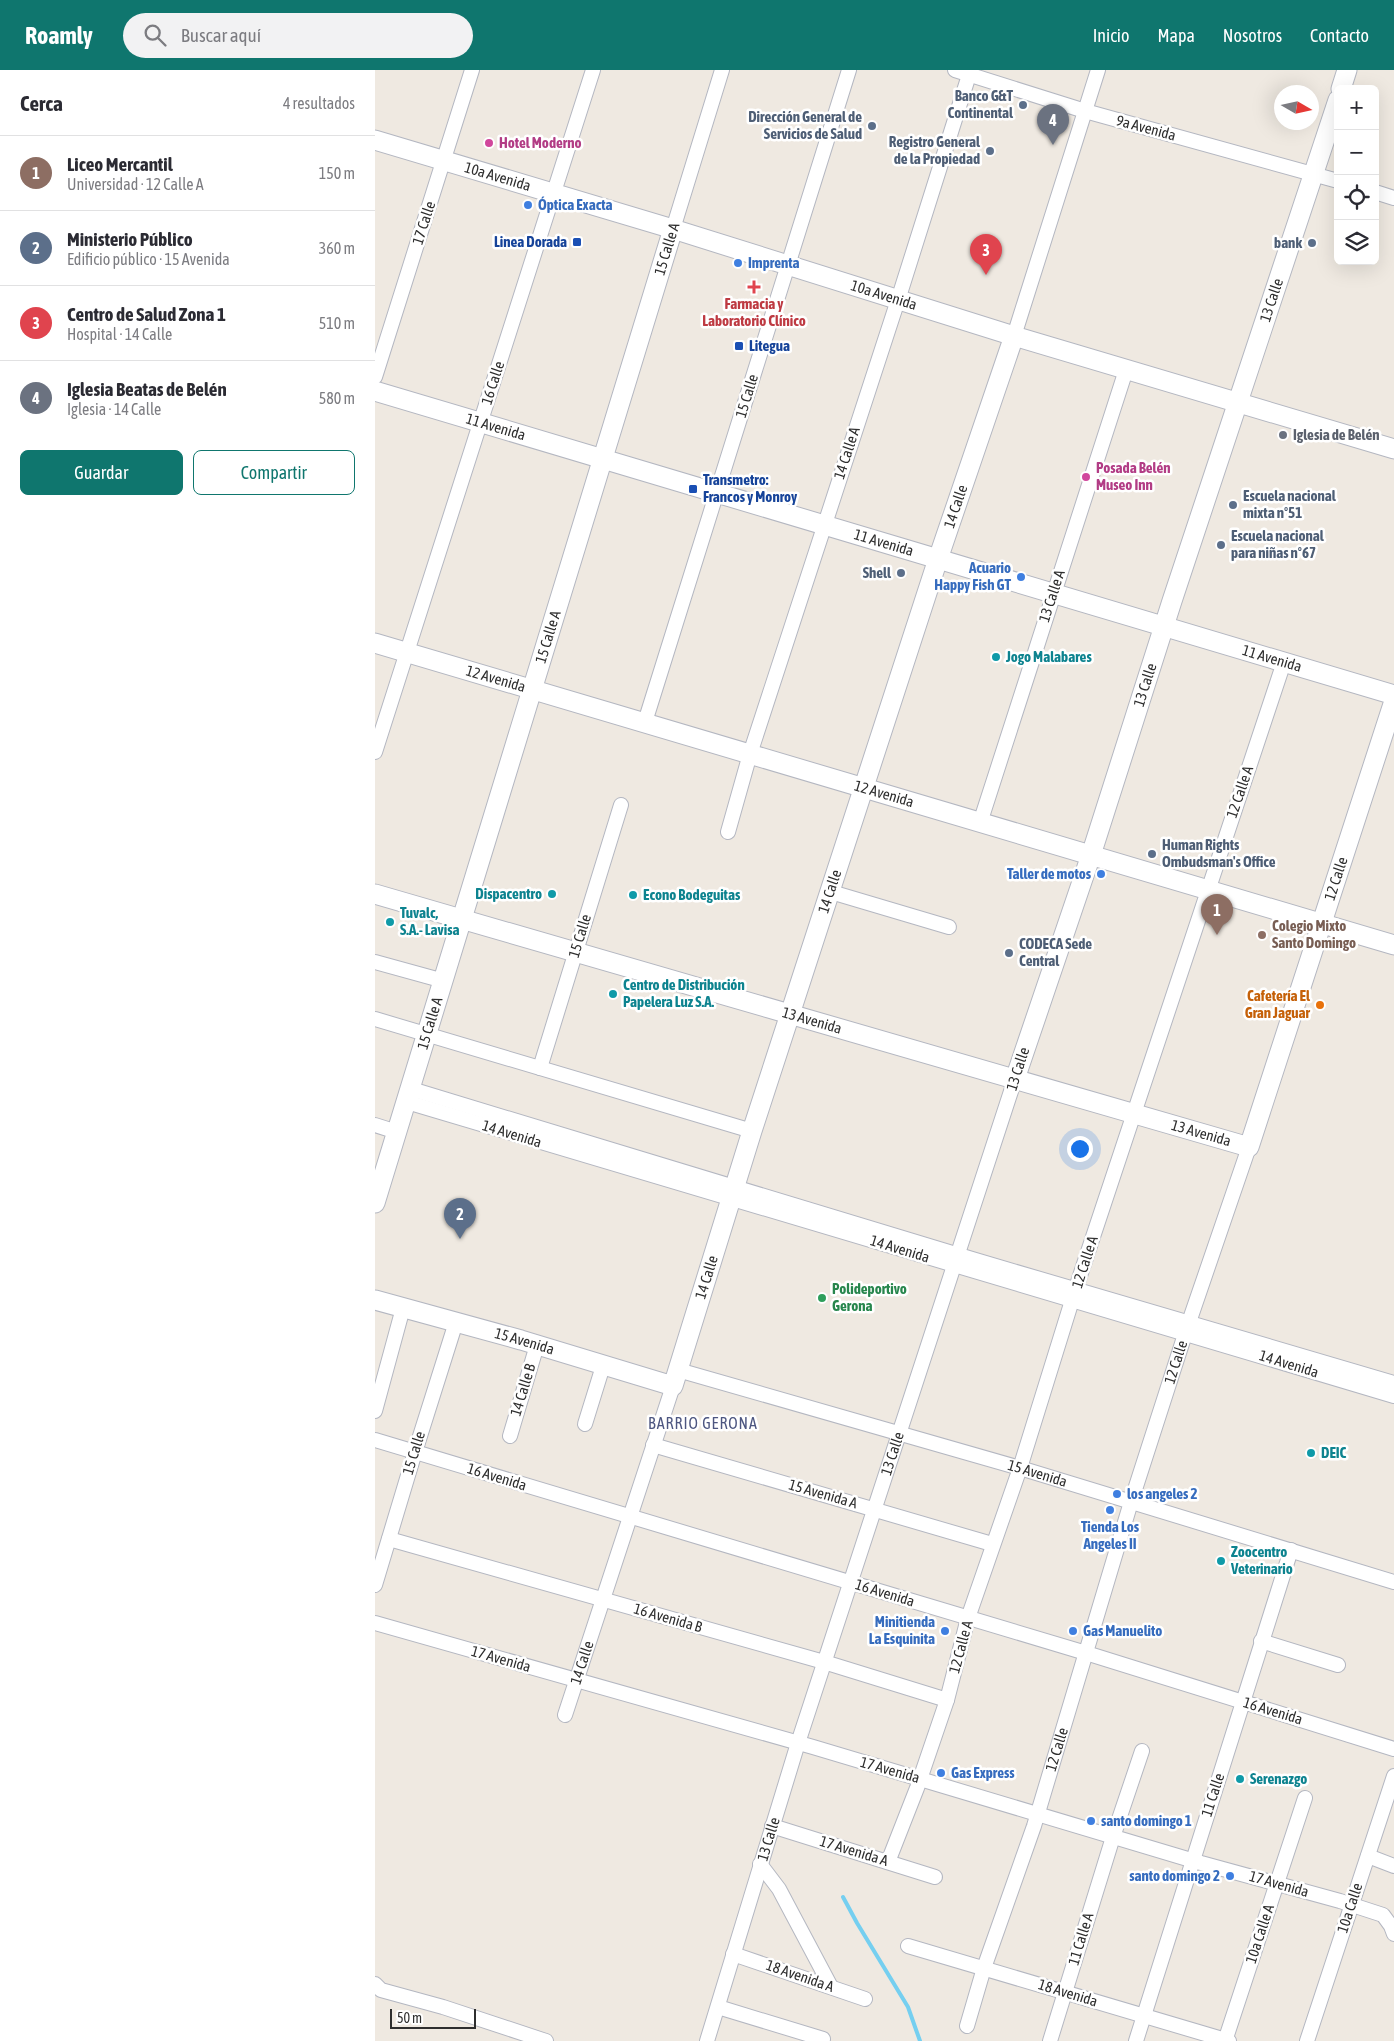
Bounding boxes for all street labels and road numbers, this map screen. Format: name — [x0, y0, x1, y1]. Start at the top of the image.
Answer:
street label: 9a Avenida — [1114, 111, 1178, 144]
street label: 10a Avenida — [463, 158, 533, 194]
street label: 17 Calle — [409, 199, 439, 247]
street label: 15 Calle A — [651, 220, 683, 277]
street label: 10a Avenida — [849, 276, 919, 313]
street label: 13 Calle — [1256, 276, 1286, 324]
street label: 16 Calle — [478, 359, 508, 407]
street label: 15 Calle — [732, 372, 761, 420]
street label: 11 Avenida — [464, 410, 528, 443]
street label: 14 Calle A — [830, 424, 863, 481]
street label: 14 Calle — [940, 482, 971, 530]
street label: 11 Avenida — [852, 525, 916, 559]
street label: 13 Calle A — [1035, 567, 1068, 624]
street label: 15 Calle A — [532, 608, 564, 665]
street label: 11 Avenida — [1240, 641, 1304, 675]
street label: 12 Avenida — [464, 661, 528, 695]
street label: 13 Calle — [1130, 661, 1160, 709]
street label: 12 Calle A — [1223, 763, 1257, 820]
street label: 12 Avenida — [852, 777, 916, 810]
street label: 12 Calle — [1321, 855, 1351, 902]
street label: 14 Calle — [814, 867, 844, 915]
street label: 15 Calle — [565, 912, 594, 960]
street label: 15 Calle A — [413, 994, 446, 1051]
street label: 13 Avenida — [780, 1003, 844, 1037]
street label: 13 Calle — [1003, 1045, 1033, 1093]
street label: 14 Avenida — [480, 1116, 544, 1151]
street label: 13 Avenida — [1169, 1116, 1233, 1149]
street label: 14 Avenida — [868, 1231, 932, 1266]
street label: 12 Calle A — [1068, 1233, 1101, 1290]
street label: 14 Calle — [691, 1253, 721, 1301]
street label: 15 Avenida — [493, 1324, 556, 1358]
street label: 12 Calle — [1161, 1338, 1190, 1386]
street label: 14 Avenida — [1257, 1346, 1321, 1381]
street label: 14 Calle B — [507, 1362, 538, 1418]
street label: 15 Calle — [399, 1429, 428, 1477]
street label: 13 Calle — [877, 1429, 907, 1477]
street label: 15 Avenida — [1006, 1456, 1069, 1490]
street label: 16 Avenida — [465, 1459, 529, 1494]
street label: 15 Avenida A — [787, 1476, 860, 1512]
street label: 16 Avenida — [853, 1575, 917, 1610]
street label: 16 Avenida B — [632, 1600, 704, 1635]
street label: 12 Calle A — [945, 1618, 976, 1675]
street label: 14 Calle — [567, 1639, 597, 1686]
street label: 17 Avenida — [469, 1642, 533, 1675]
street label: 16 Avenida — [1241, 1693, 1305, 1728]
street label: 12 Calle — [1042, 1725, 1071, 1773]
street label: 17 Avenida — [858, 1753, 922, 1786]
street label: 11 Calle — [1198, 1771, 1228, 1819]
street label: 13 Calle — [754, 1815, 783, 1863]
street label: 17 Avenida A — [818, 1832, 891, 1869]
street label: 17 Avenida — [1247, 1867, 1311, 1900]
street label: 10a Calle — [1333, 1881, 1366, 1935]
street label: 10a Calle A — [1242, 1902, 1277, 1965]
street label: 11 Calle A — [1065, 1910, 1097, 1967]
street label: 18 Avenida A — [764, 1956, 837, 1995]
street label: 18 Avenida — [1036, 1975, 1100, 2010]

